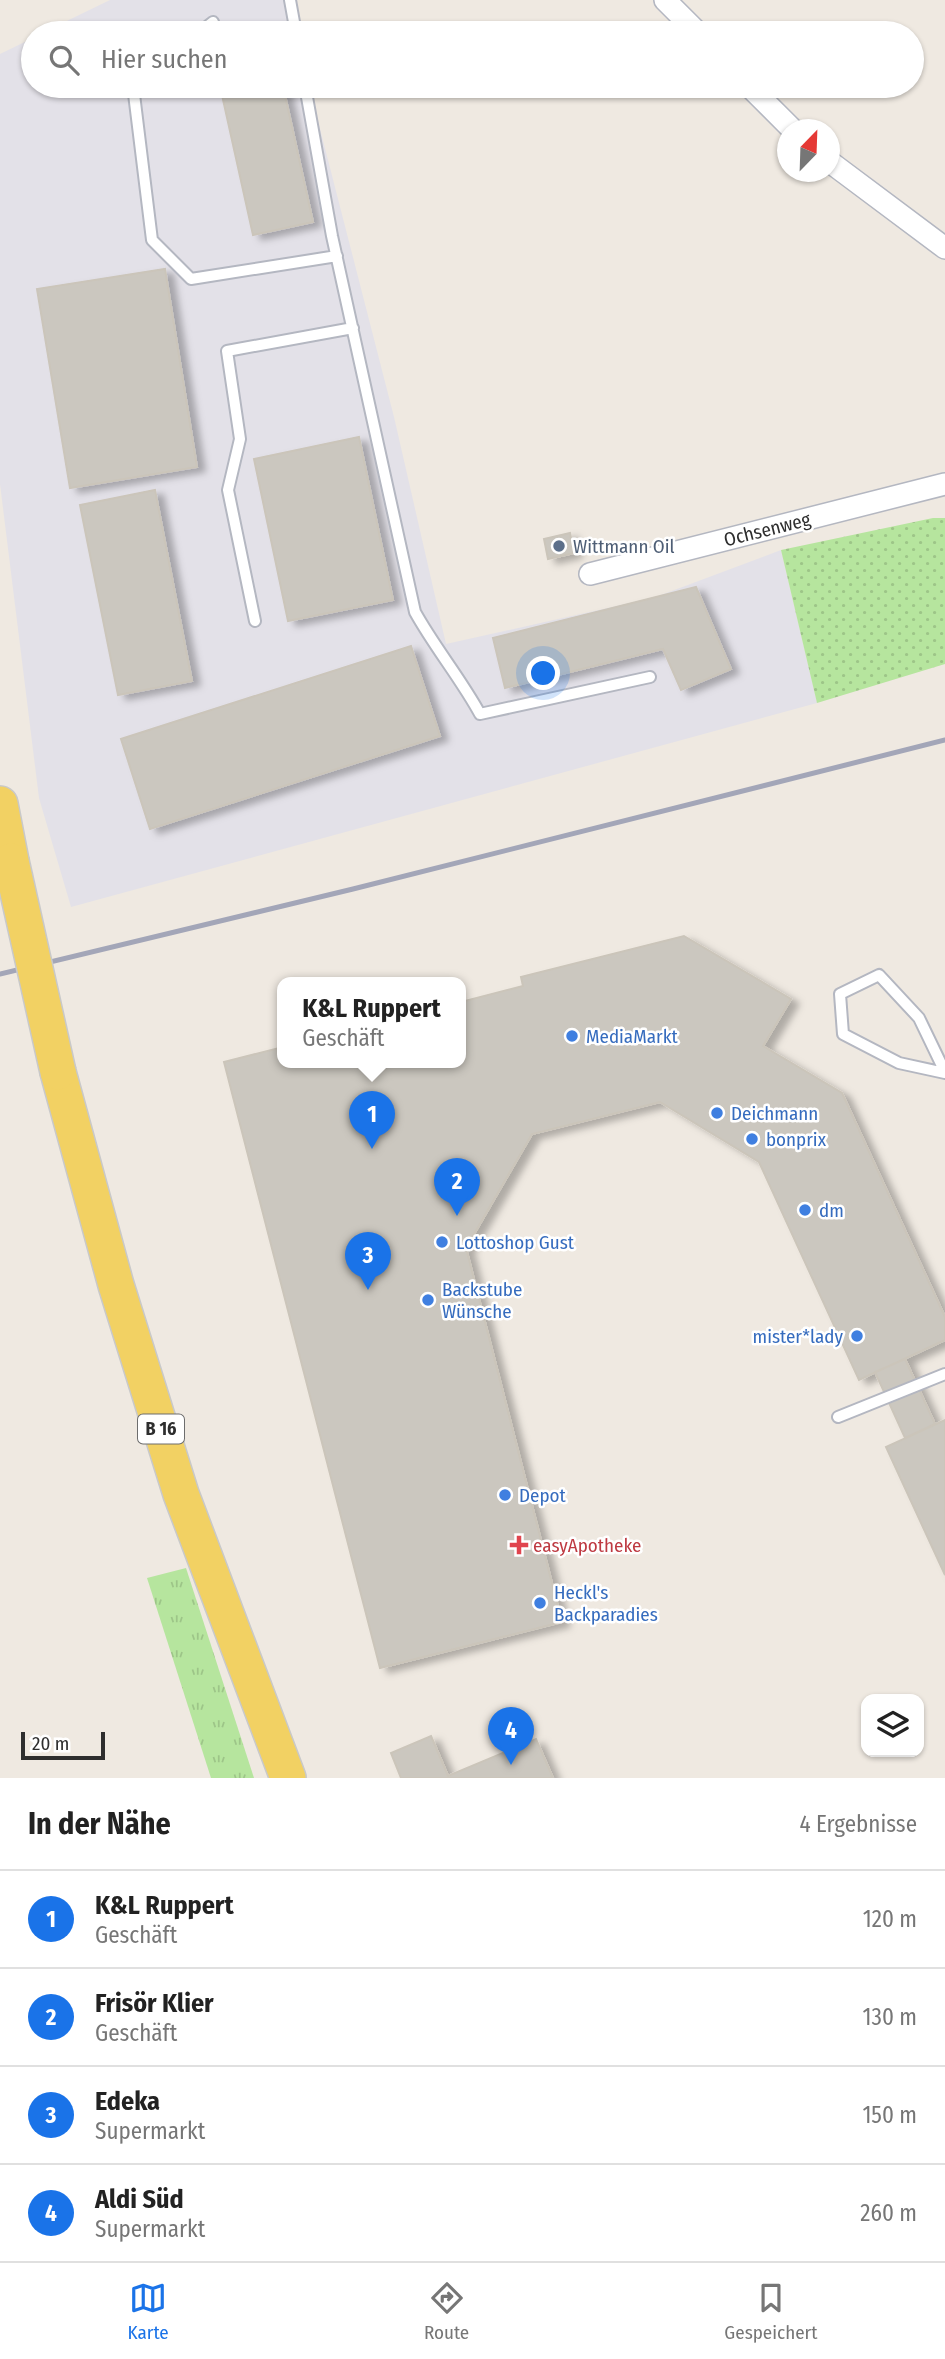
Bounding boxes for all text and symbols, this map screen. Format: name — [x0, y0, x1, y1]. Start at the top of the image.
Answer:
search box — [21, 21, 924, 98]
icon: search — [45, 41, 83, 79]
text: Hier suchen — [101, 44, 227, 75]
north arrow — [777, 119, 840, 182]
street label: Ochsenweg — [721, 508, 813, 551]
place label: Wittmann Oil — [573, 535, 675, 558]
marker: Wittmann Oil — [551, 538, 567, 554]
your location — [526, 656, 560, 690]
popup — [277, 977, 466, 1068]
text: K&L Ruppert — [302, 993, 441, 1024]
text: Geschäft — [302, 1024, 384, 1052]
place label: MediaMarkt — [586, 1025, 678, 1048]
marker: MediaMarkt — [564, 1028, 580, 1044]
pin: 1 — [349, 1091, 395, 1149]
place label: Deichmann — [731, 1102, 818, 1125]
marker: Deichmann — [709, 1105, 725, 1121]
place label: bonprix — [766, 1128, 827, 1151]
marker: bonprix — [744, 1131, 760, 1147]
pin: 2 — [434, 1158, 480, 1216]
place label: dm — [819, 1199, 844, 1222]
marker: dm — [797, 1202, 813, 1218]
place label: Lottoshop Gust — [456, 1231, 575, 1254]
pin: 3 — [345, 1232, 391, 1290]
marker: Lottoshop Gust — [434, 1234, 450, 1250]
place label: Backstube Wünsche — [442, 1278, 522, 1323]
marker: Backstube Wünsche — [420, 1292, 436, 1308]
place label: mister*lady — [753, 1325, 844, 1348]
marker: mister*lady — [849, 1328, 865, 1344]
road number: B 16 — [138, 1414, 184, 1444]
place label: Depot — [519, 1484, 567, 1507]
marker: Depot — [497, 1487, 513, 1503]
place label: easyApotheke — [533, 1534, 642, 1557]
marker: easyApotheke — [511, 1537, 527, 1553]
place label: Heckl's Backparadies — [554, 1581, 658, 1626]
marker: Heckl's Backparadies — [532, 1595, 548, 1611]
map controls — [861, 1694, 924, 1757]
button: layers — [861, 1694, 924, 1757]
pin: 4 — [488, 1707, 534, 1765]
scale bar — [21, 1729, 105, 1761]
text: 20 m — [32, 1732, 69, 1755]
text: In der Nähe — [28, 1806, 171, 1842]
text: 4 Ergebnisse — [799, 1810, 917, 1838]
text: K&L Ruppert — [95, 1890, 234, 1921]
text: 1 — [46, 1905, 56, 1933]
text: 120 m — [863, 1905, 917, 1933]
text: Geschäft — [95, 1921, 177, 1949]
text: Frisör Klier — [95, 1988, 214, 2019]
text: 2 — [46, 2003, 56, 2031]
text: 130 m — [863, 2003, 917, 2031]
text: Geschäft — [95, 2019, 177, 2047]
text: Edeka — [95, 2086, 160, 2117]
text: 3 — [46, 2101, 56, 2129]
text: 150 m — [862, 2101, 917, 2129]
text: Supermarkt — [95, 2117, 205, 2145]
text: Aldi Süd — [95, 2184, 184, 2215]
text: 4 — [45, 2199, 57, 2227]
text: 260 m — [860, 2199, 917, 2227]
text: Supermarkt — [95, 2215, 205, 2243]
tab: Karte — [128, 2279, 169, 2344]
tab: Route — [424, 2279, 469, 2344]
tab: Gespeichert — [724, 2279, 817, 2344]

